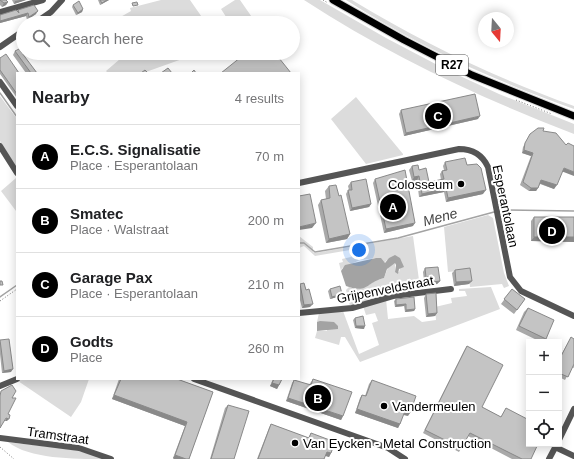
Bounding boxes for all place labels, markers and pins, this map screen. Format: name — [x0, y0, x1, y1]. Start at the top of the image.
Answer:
pin: C — [425, 101, 451, 131]
place label: Colosseum — [388, 177, 453, 192]
marker: Colosseum — [456, 179, 466, 189]
pin: A — [380, 192, 406, 222]
pin: D — [539, 216, 565, 246]
pin: B — [305, 383, 331, 413]
place label: Vandermeulen — [392, 399, 476, 414]
marker: Vandermeulen — [379, 401, 389, 411]
place label: Van Eycken - Metal Construction — [303, 436, 491, 451]
marker: Van Eycken - Metal Construction — [290, 438, 300, 448]

